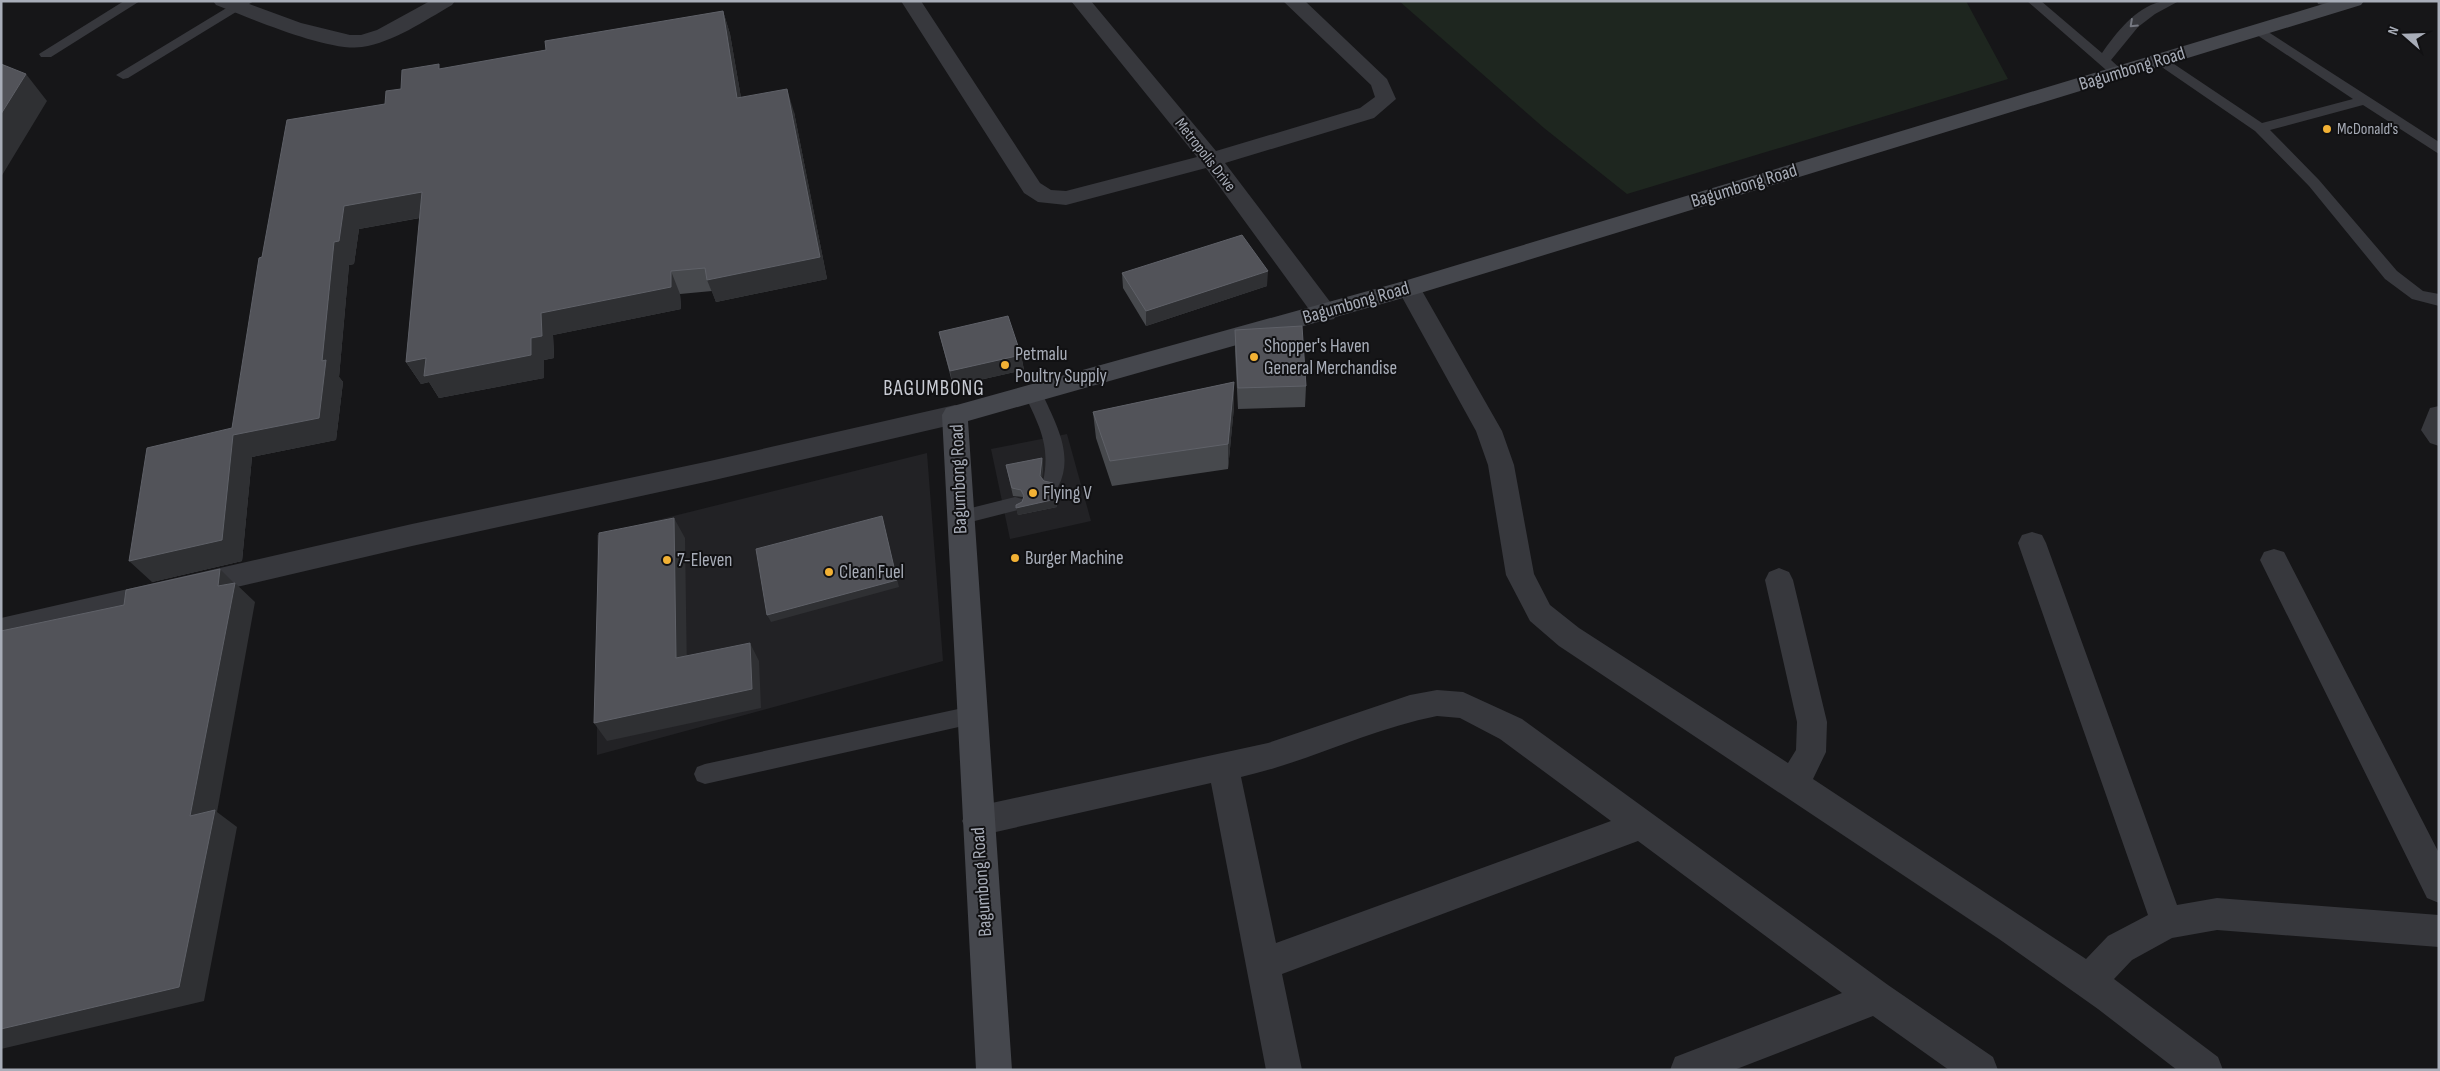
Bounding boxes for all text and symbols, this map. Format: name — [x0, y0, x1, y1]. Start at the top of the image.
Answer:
north arrow — [2380, 10, 2430, 60]
one-way arrow — [2130, 18, 2139, 27]
text: N — [2384, 24, 2403, 37]
street label: Bagumbong Road — [2076, 42, 2188, 96]
street label: Metropolis Drive — [1171, 115, 1239, 195]
place label: McDonald's — [2337, 120, 2399, 139]
marker: McDonald's — [2321, 123, 2333, 135]
street label: Bagumbong Road — [1688, 159, 1800, 213]
street label: Bagumbong Road — [1300, 277, 1412, 329]
place label: Shopper's Haven General Merchandise — [1264, 335, 1397, 380]
place label: Petmalu Poultry Supply — [1015, 343, 1107, 388]
marker: Shopper's Haven General Merchandise — [1248, 351, 1260, 363]
marker: Petmalu Poultry Supply — [999, 359, 1011, 371]
district label: BAGUMBONG — [883, 376, 985, 401]
street label: Bagumbong Road — [946, 424, 972, 534]
place label: Flying V — [1043, 482, 1092, 505]
marker: Flying V — [1027, 487, 1039, 499]
place label: Burger Machine — [1025, 547, 1124, 570]
place label: 7-Eleven — [677, 549, 732, 572]
marker: Burger Machine — [1009, 552, 1021, 564]
marker: 7-Eleven — [661, 554, 673, 566]
place label: Clean Fuel — [839, 561, 904, 584]
marker: Clean Fuel — [823, 566, 835, 578]
street label: Bagumbong Road — [967, 826, 997, 938]

